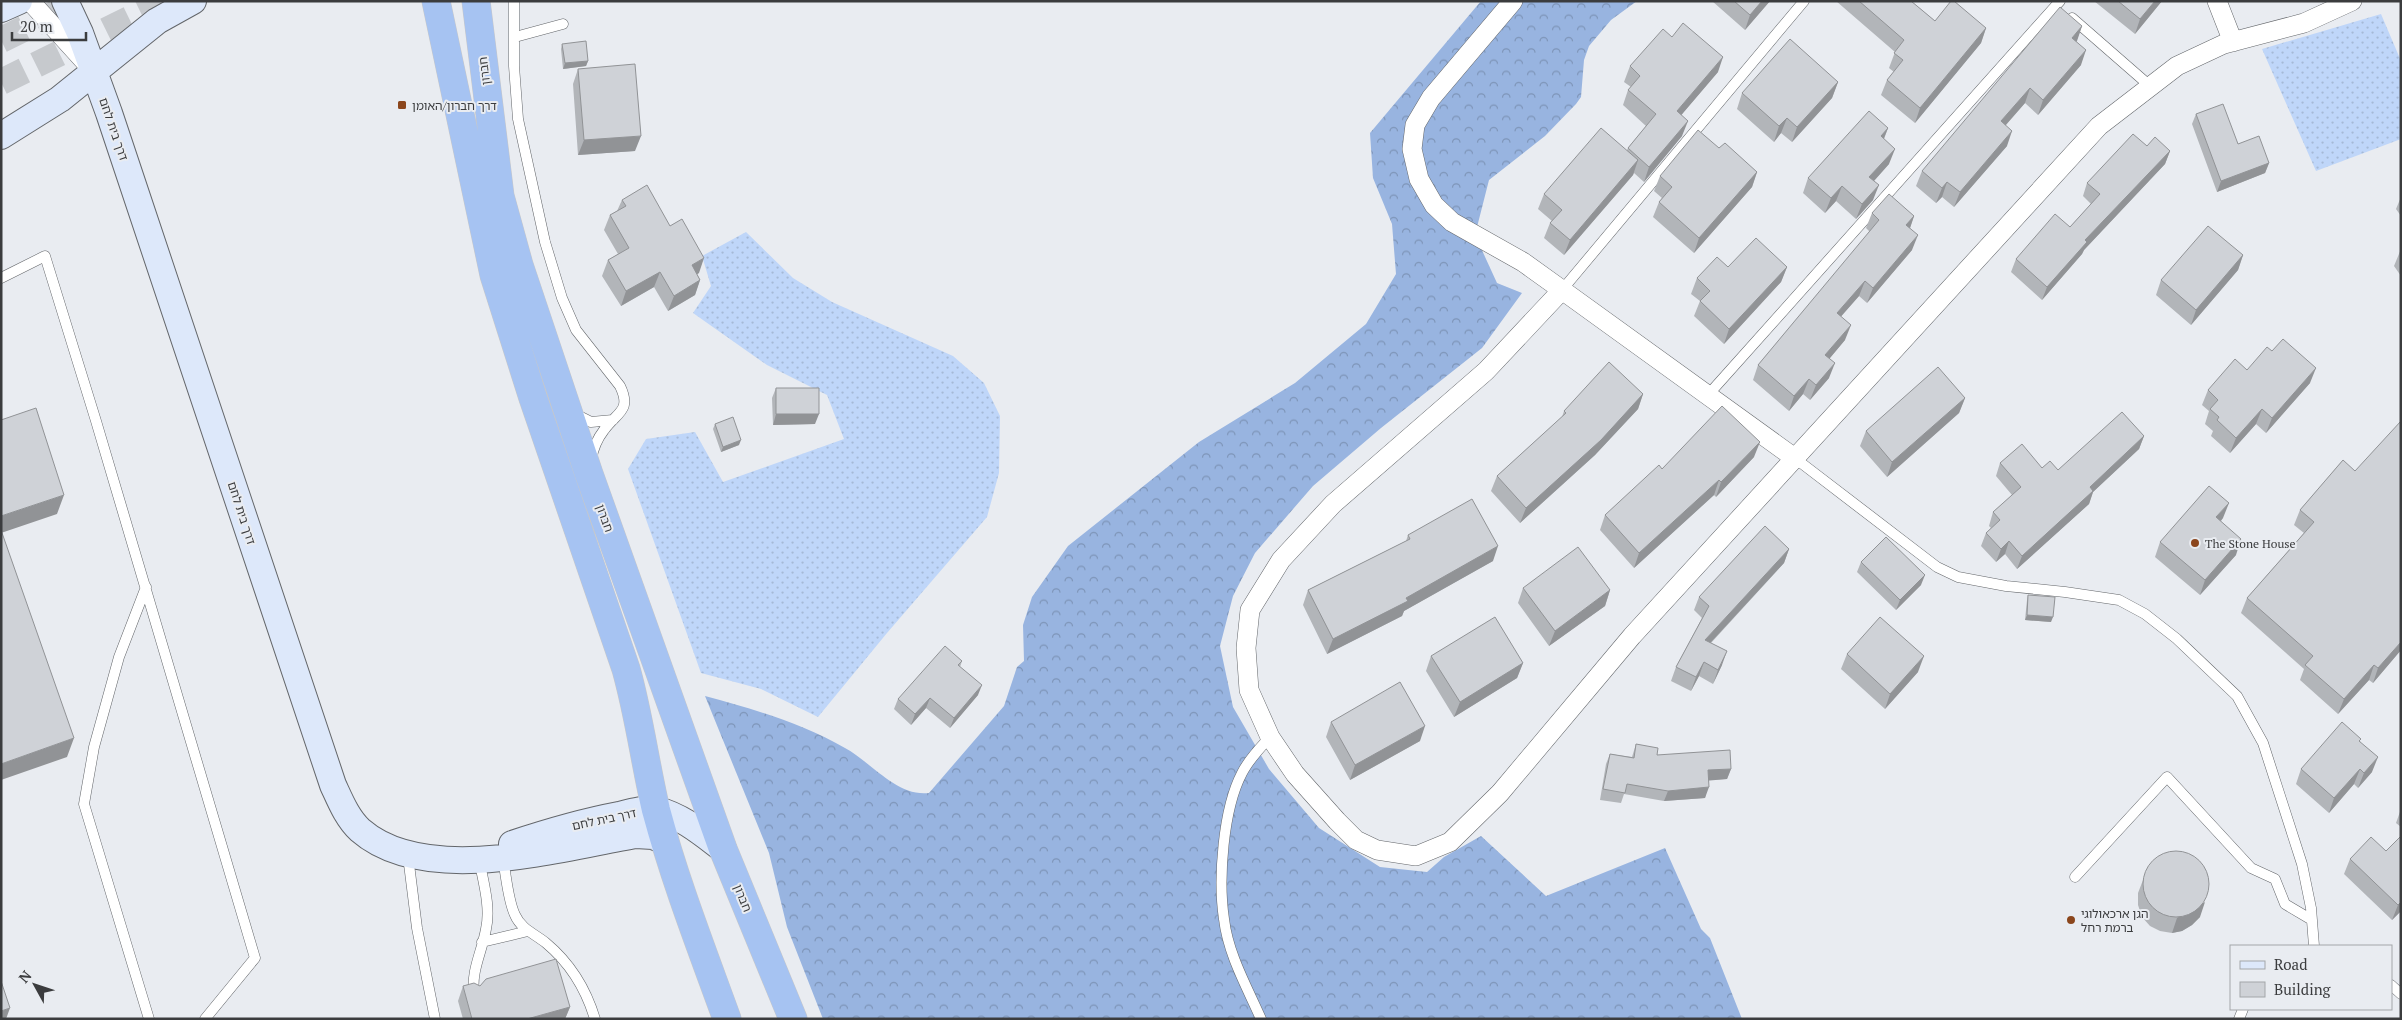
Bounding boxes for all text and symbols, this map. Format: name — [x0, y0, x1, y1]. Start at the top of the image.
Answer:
scale bar — [12, 10, 86, 42]
text: 20 m — [20, 16, 53, 36]
street label: חברון — [475, 56, 493, 86]
street label: דרך בית לחם — [96, 96, 132, 163]
place label: דרך חברון/האומן — [412, 98, 497, 113]
marker: דרך חברון/האומן — [396, 99, 408, 111]
street label: דרך בית לחם — [225, 480, 259, 547]
street label: חברון — [593, 502, 617, 534]
place label: The Stone House — [2205, 536, 2296, 551]
marker: The Stone House — [2189, 537, 2201, 549]
street label: דרך בית לחם — [570, 805, 638, 833]
street label: חברון — [731, 882, 755, 914]
place label: הגן ארכאולוגי ברמת רחל — [2081, 906, 2148, 935]
marker: הגן ארכאולוגי ברמת רחל — [2065, 914, 2077, 926]
legend — [2230, 945, 2392, 1010]
text: Road — [2274, 954, 2307, 974]
north arrow — [10, 960, 60, 1010]
text: N — [14, 966, 36, 986]
text: Building — [2274, 979, 2332, 999]

